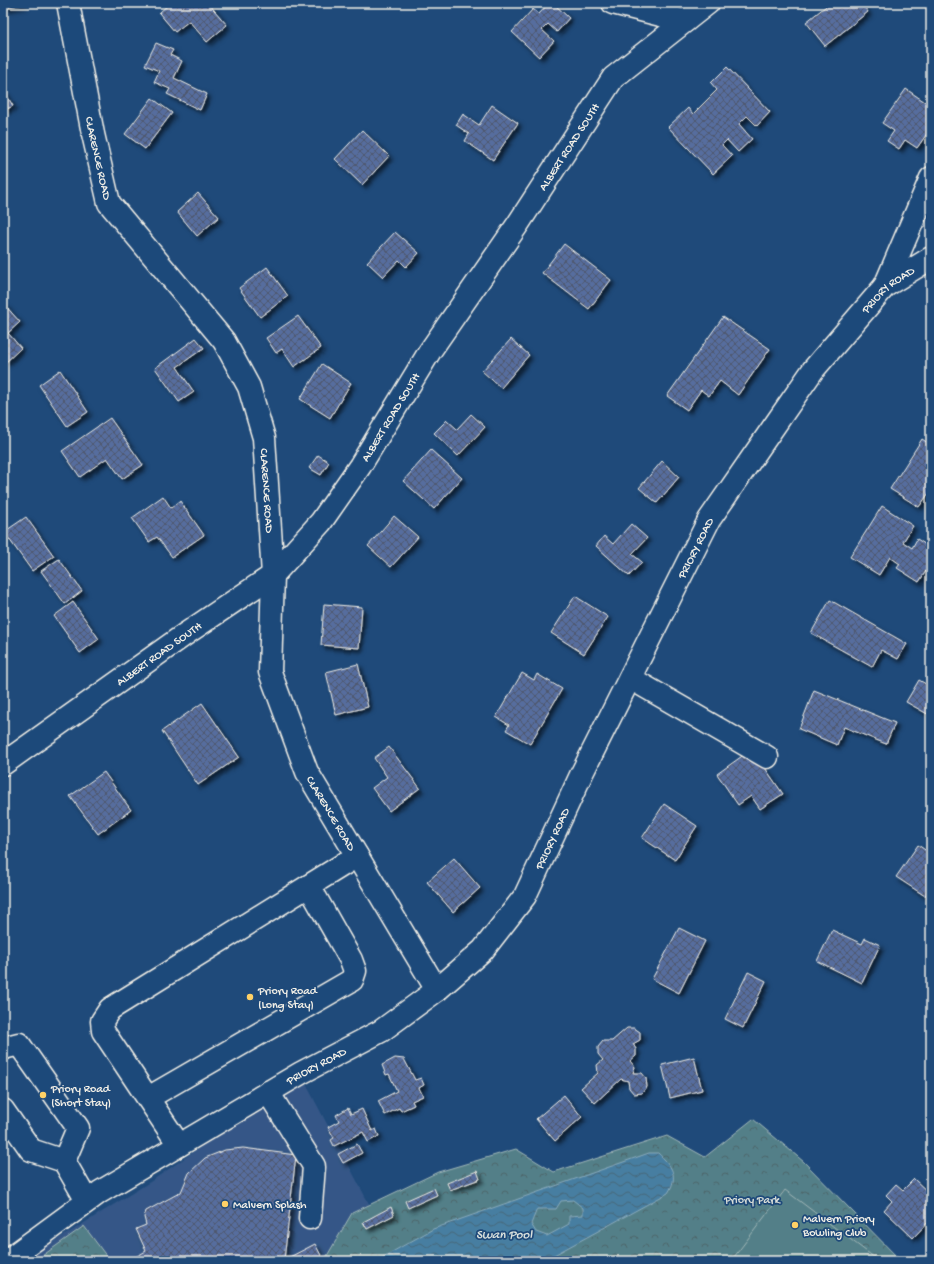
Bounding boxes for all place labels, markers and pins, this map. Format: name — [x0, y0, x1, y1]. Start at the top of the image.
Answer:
place label: Priory Road (Long Stay) — [257, 985, 318, 1013]
marker: Priory Road (Long Stay) — [245, 992, 255, 1002]
place label: Priory Road (Short Stay) — [50, 1083, 111, 1111]
marker: Priory Road (Short Stay) — [38, 1090, 48, 1100]
marker: Malvern Splash — [220, 1199, 230, 1209]
place label: Malvern Splash — [233, 1199, 307, 1213]
place label: Malvern Priory Bowling Club — [802, 1213, 875, 1241]
marker: Malvern Priory Bowling Club — [790, 1220, 800, 1230]

